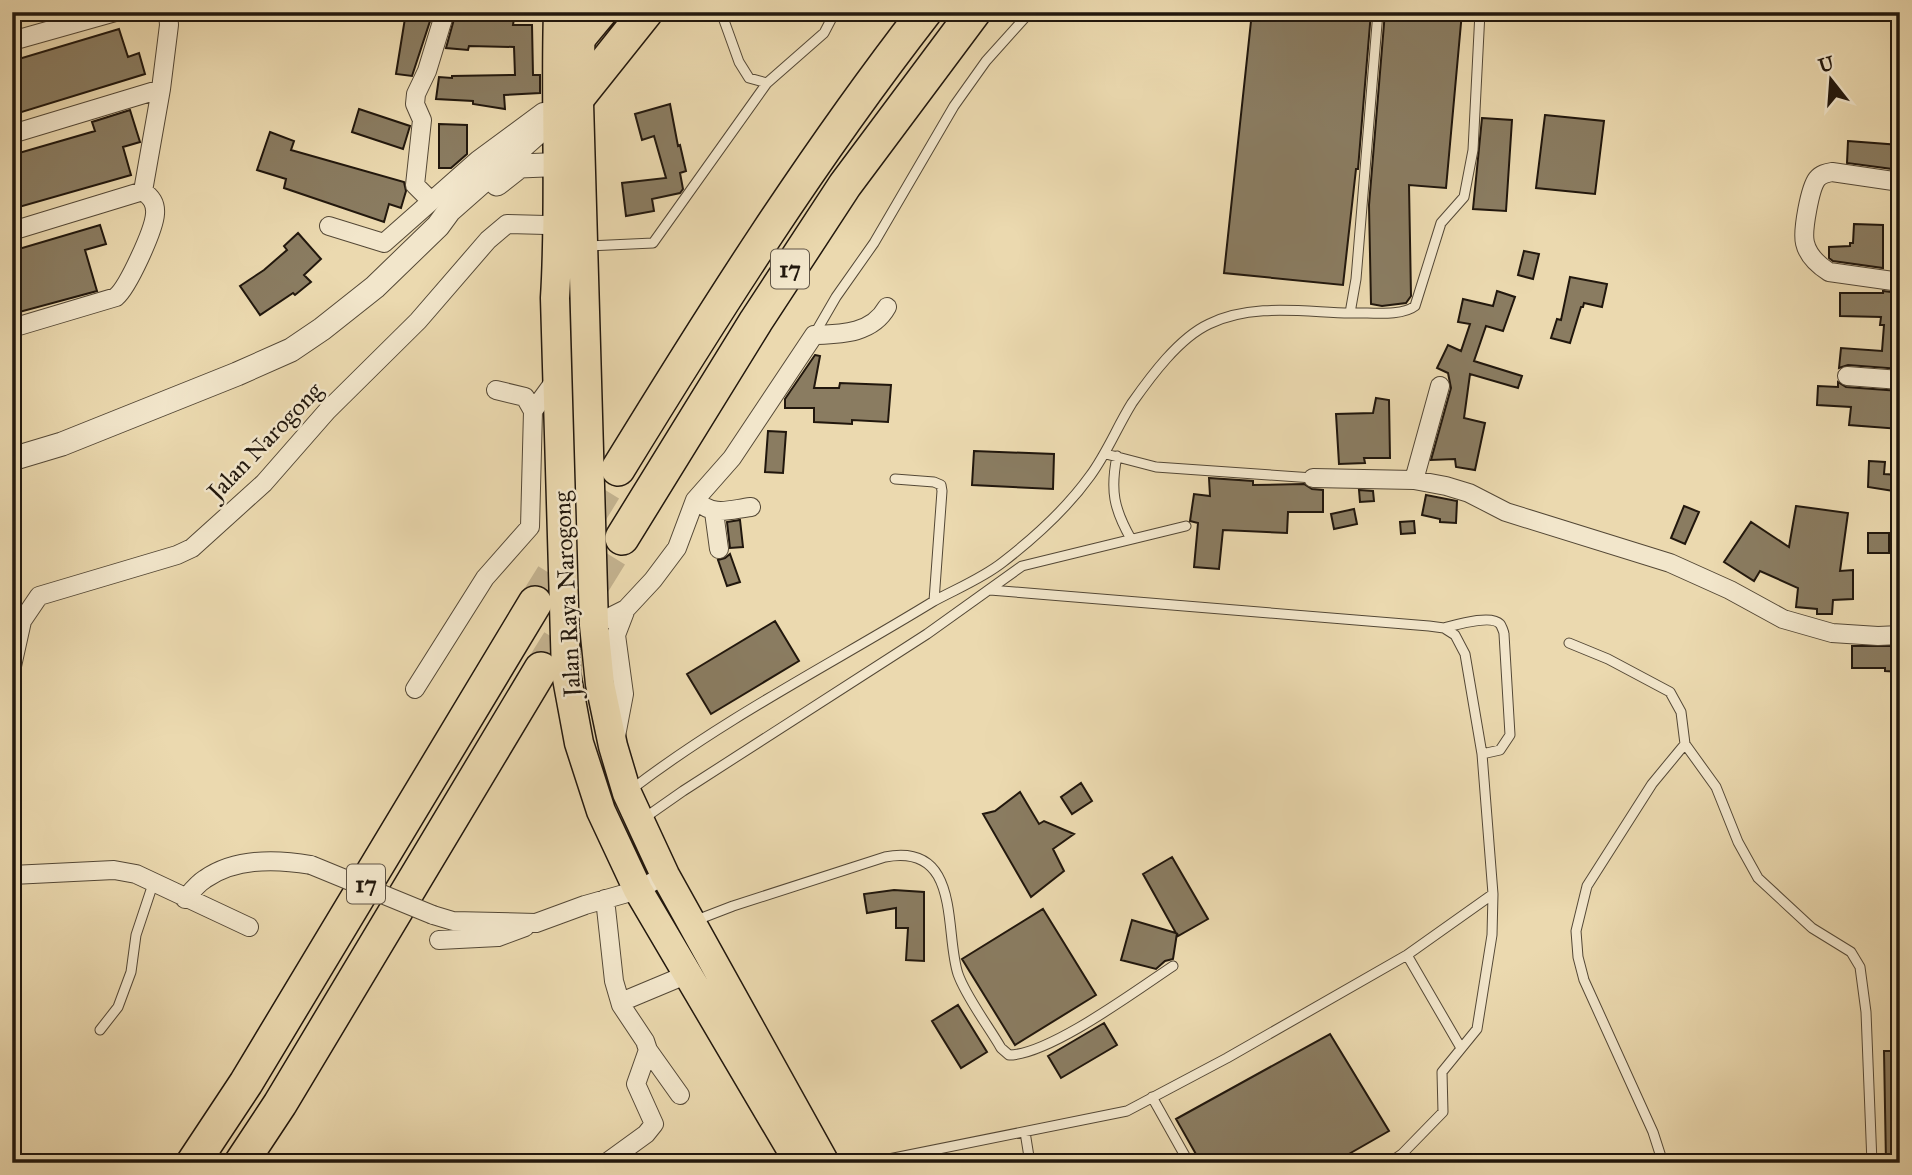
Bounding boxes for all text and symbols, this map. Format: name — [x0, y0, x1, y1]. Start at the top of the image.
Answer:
north arrow — [1797, 46, 1867, 116]
text: U — [1816, 51, 1838, 77]
road number: 17 — [771, 250, 809, 288]
street label: Jalan Narogong — [199, 375, 329, 509]
street label: Jalan Raya Narogong — [547, 490, 588, 701]
road number: 17 — [347, 864, 385, 904]

